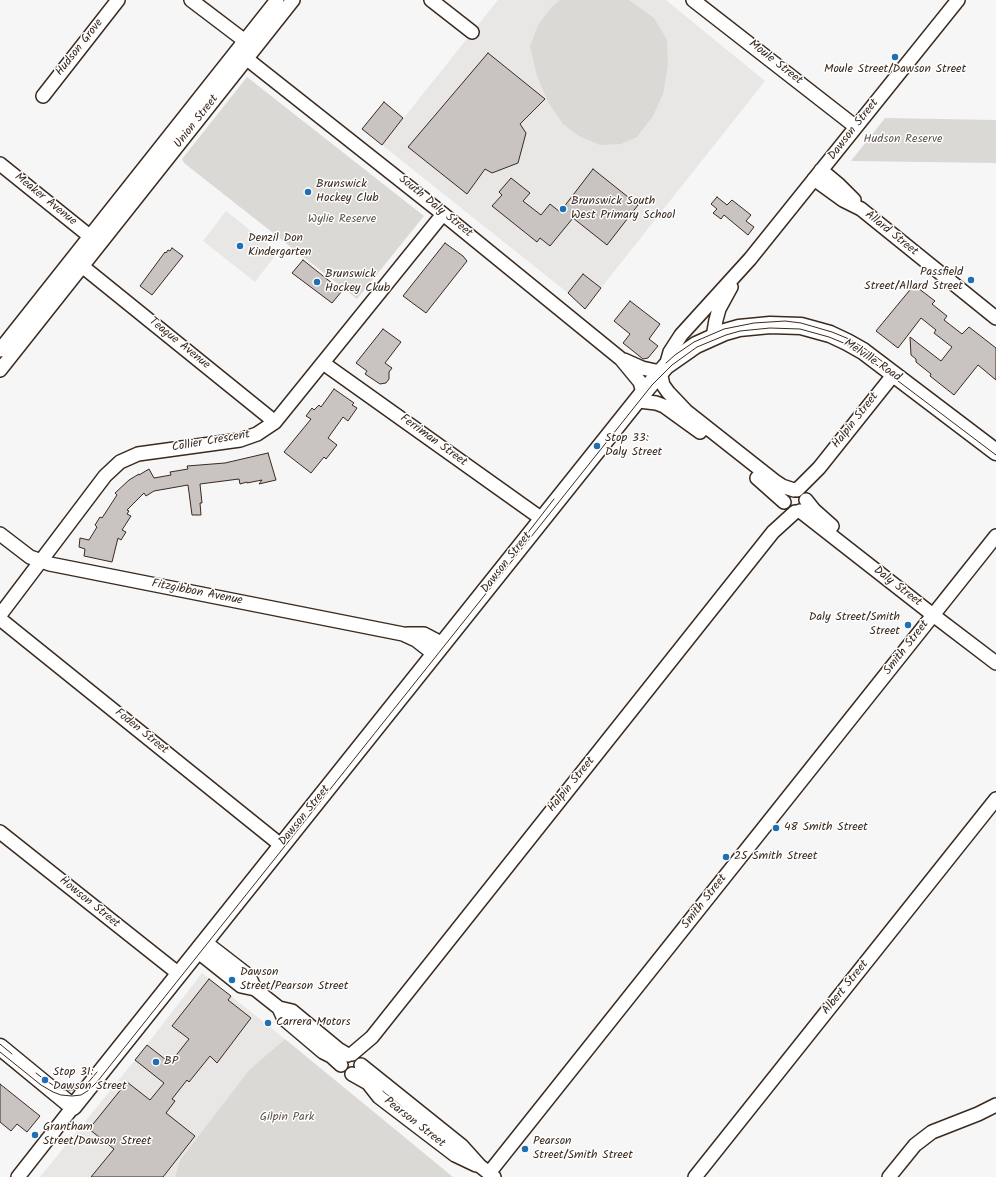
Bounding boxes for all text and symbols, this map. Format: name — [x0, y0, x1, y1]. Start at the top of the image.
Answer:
street label: Hudson Grove — [53, 16, 107, 80]
street label: Moule Street — [745, 38, 805, 88]
marker: Moule Street/Dawson Street — [890, 52, 900, 62]
place label: Moule Street/Dawson Street — [824, 63, 966, 77]
street label: Union Street — [172, 93, 222, 151]
street label: Dawson Street — [826, 97, 882, 163]
park label: Hudson Reserve — [864, 133, 942, 147]
street label: Meaker Avenue — [11, 171, 79, 229]
street label: South Daly Street — [395, 173, 475, 241]
place label: Brunswick Hockey Club — [316, 178, 378, 206]
marker: Brunswick Hockey Club — [303, 187, 313, 197]
place label: Brunswick South West Primary School — [571, 195, 675, 223]
marker: Brunswick South West Primary School — [558, 204, 568, 214]
street label: Allard Street — [862, 208, 920, 260]
park label: Wylie Reserve — [308, 213, 376, 227]
place label: Denzil Don Kindergarten — [248, 232, 311, 260]
marker: Denzil Don Kindergarten — [235, 241, 245, 251]
place label: Passfield Street/Allard Street — [864, 266, 963, 294]
place label: Brunswick Hockey Ckub — [325, 268, 390, 296]
marker: Passfield Street/Allard Street — [966, 275, 976, 285]
marker: Brunswick Hockey Ckub — [312, 277, 322, 287]
street label: Teague Avenue — [146, 315, 212, 373]
street label: Melville Road — [841, 337, 903, 385]
street label: Halpin Street — [830, 390, 882, 452]
street label: Ferriman Street — [397, 412, 469, 470]
street label: Collier Crescent — [171, 428, 251, 456]
place label: Stop 33: Daly Street — [605, 432, 662, 460]
marker: Stop 33: Daly Street — [592, 441, 602, 451]
street label: Dawson Street — [479, 530, 535, 596]
street label: Daly Street — [870, 564, 924, 610]
street label: Fitzgibbon Avenue — [150, 577, 244, 609]
place label: Daly Street/Smith Street — [809, 611, 900, 639]
street label: Smith Street — [881, 618, 933, 678]
marker: Daly Street/Smith Street — [903, 620, 913, 630]
street label: Foden Street — [111, 706, 171, 758]
street label: Halpin Street — [545, 754, 599, 816]
street label: Dawson Street — [276, 783, 334, 849]
place label: 48 Smith Street — [784, 821, 868, 835]
marker: 48 Smith Street — [771, 823, 781, 833]
place label: 25 Smith Street — [734, 850, 817, 864]
marker: 25 Smith Street — [721, 852, 731, 862]
street label: Smith Street — [679, 872, 731, 932]
street label: Howson Street — [56, 874, 122, 932]
street label: Albert Street — [820, 958, 872, 1018]
place label: Dawson Street/Pearson Street — [240, 966, 348, 994]
marker: Dawson Street/Pearson Street — [227, 975, 237, 985]
place label: Carrera Motors — [276, 1016, 351, 1030]
marker: Carrera Motors — [263, 1018, 273, 1028]
place label: BP — [164, 1055, 178, 1069]
marker: BP — [151, 1057, 161, 1067]
place label: Stop 31: Dawson Street — [53, 1066, 127, 1094]
marker: Stop 31: Dawson Street — [40, 1075, 50, 1085]
street label: Pearson Street — [381, 1095, 447, 1151]
park label: Gilpin Park — [260, 1111, 314, 1125]
place label: Grantham Street/Dawson Street — [43, 1121, 151, 1149]
marker: Grantham Street/Dawson Street — [30, 1130, 40, 1140]
place label: Pearson Street/Smith Street — [533, 1135, 633, 1163]
marker: Pearson Street/Smith Street — [520, 1144, 530, 1154]

